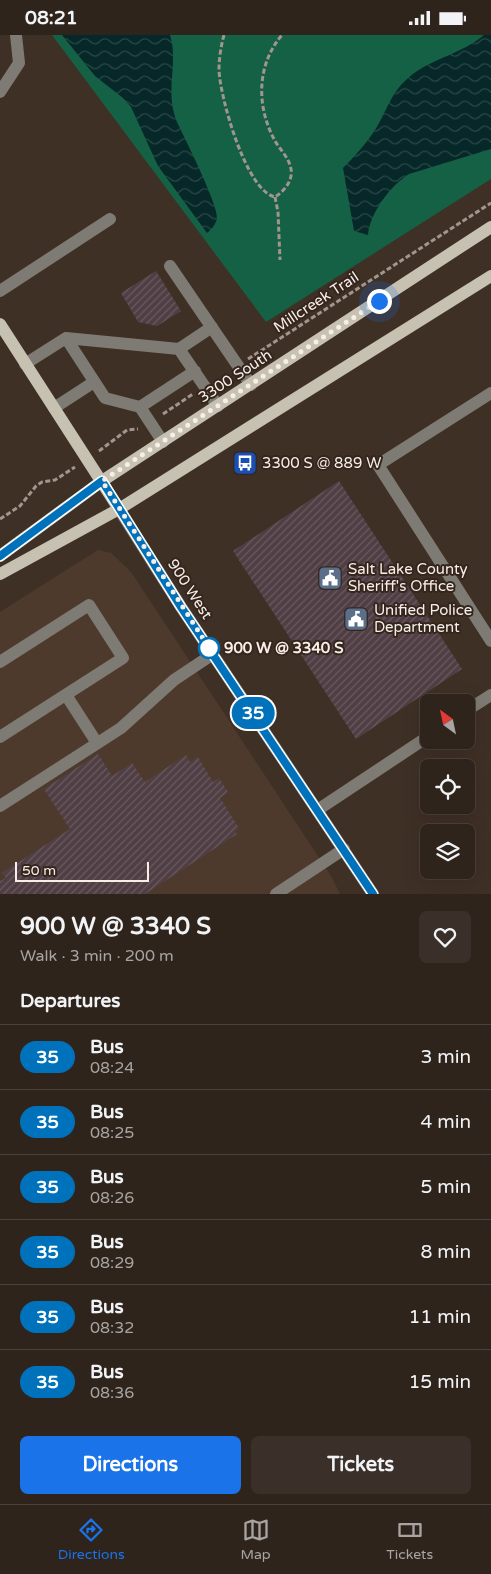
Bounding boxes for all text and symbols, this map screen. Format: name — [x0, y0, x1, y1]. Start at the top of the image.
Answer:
text: 08:21 — [25, 7, 78, 29]
street label: Millcreek Trail — [270, 268, 362, 336]
your location — [367, 289, 392, 314]
street label: 3300 South — [195, 346, 275, 406]
bus stop icon: 3300 S @ 889 W — [232, 450, 258, 476]
place label: 3300 S @ 889 W — [262, 454, 381, 472]
street label: 900 West — [164, 556, 216, 623]
place label: Salt Lake County Sheriff's Office — [348, 560, 468, 595]
public building icon: Salt Lake County Sheriff's Office — [317, 565, 343, 591]
place label: Unified Police Department — [374, 601, 472, 636]
public building icon: Unified Police Department — [343, 606, 369, 632]
marker: 900 W @ 3340 S — [198, 637, 220, 659]
place label: 900 W @ 3340 S — [224, 639, 343, 657]
north arrow — [420, 694, 475, 749]
map controls — [420, 694, 475, 879]
line badge: 35 — [230, 697, 276, 729]
text: 35 — [242, 702, 264, 724]
button: locate — [420, 759, 475, 814]
button: layers — [420, 824, 475, 879]
scale bar — [15, 859, 149, 882]
text: 50 m — [22, 862, 56, 879]
button: heart — [419, 911, 471, 963]
text: 900 W @ 3340 S — [20, 912, 211, 941]
text: Walk · 3 min · 200 m — [20, 946, 174, 966]
text: Departures — [20, 990, 120, 1012]
text: Bus — [90, 1036, 124, 1058]
text: 35 — [36, 1046, 59, 1068]
text: 3 min — [420, 1046, 471, 1068]
text: 08:24 — [90, 1058, 134, 1078]
text: Bus — [90, 1101, 124, 1123]
text: 35 — [36, 1111, 59, 1133]
text: 4 min — [420, 1111, 471, 1133]
text: 08:25 — [90, 1123, 134, 1143]
text: Bus — [90, 1166, 124, 1188]
text: 35 — [36, 1176, 59, 1198]
text: 5 min — [420, 1176, 471, 1198]
text: 08:26 — [90, 1188, 134, 1208]
text: Bus — [90, 1231, 124, 1253]
text: 35 — [36, 1241, 59, 1263]
text: 8 min — [420, 1241, 471, 1263]
text: 08:29 — [90, 1253, 134, 1273]
text: Bus — [90, 1296, 124, 1318]
text: 35 — [36, 1306, 59, 1328]
text: 11 min — [408, 1306, 471, 1328]
text: 08:32 — [90, 1318, 134, 1338]
text: Bus — [90, 1361, 124, 1383]
text: 35 — [36, 1371, 59, 1393]
text: 15 min — [408, 1371, 471, 1393]
text: 08:36 — [90, 1383, 134, 1403]
button: Directions — [20, 1436, 241, 1494]
button: Tickets — [251, 1436, 471, 1494]
tab: Directions — [58, 1516, 125, 1563]
tab: Map — [240, 1516, 271, 1563]
tab: Tickets — [386, 1516, 433, 1563]

